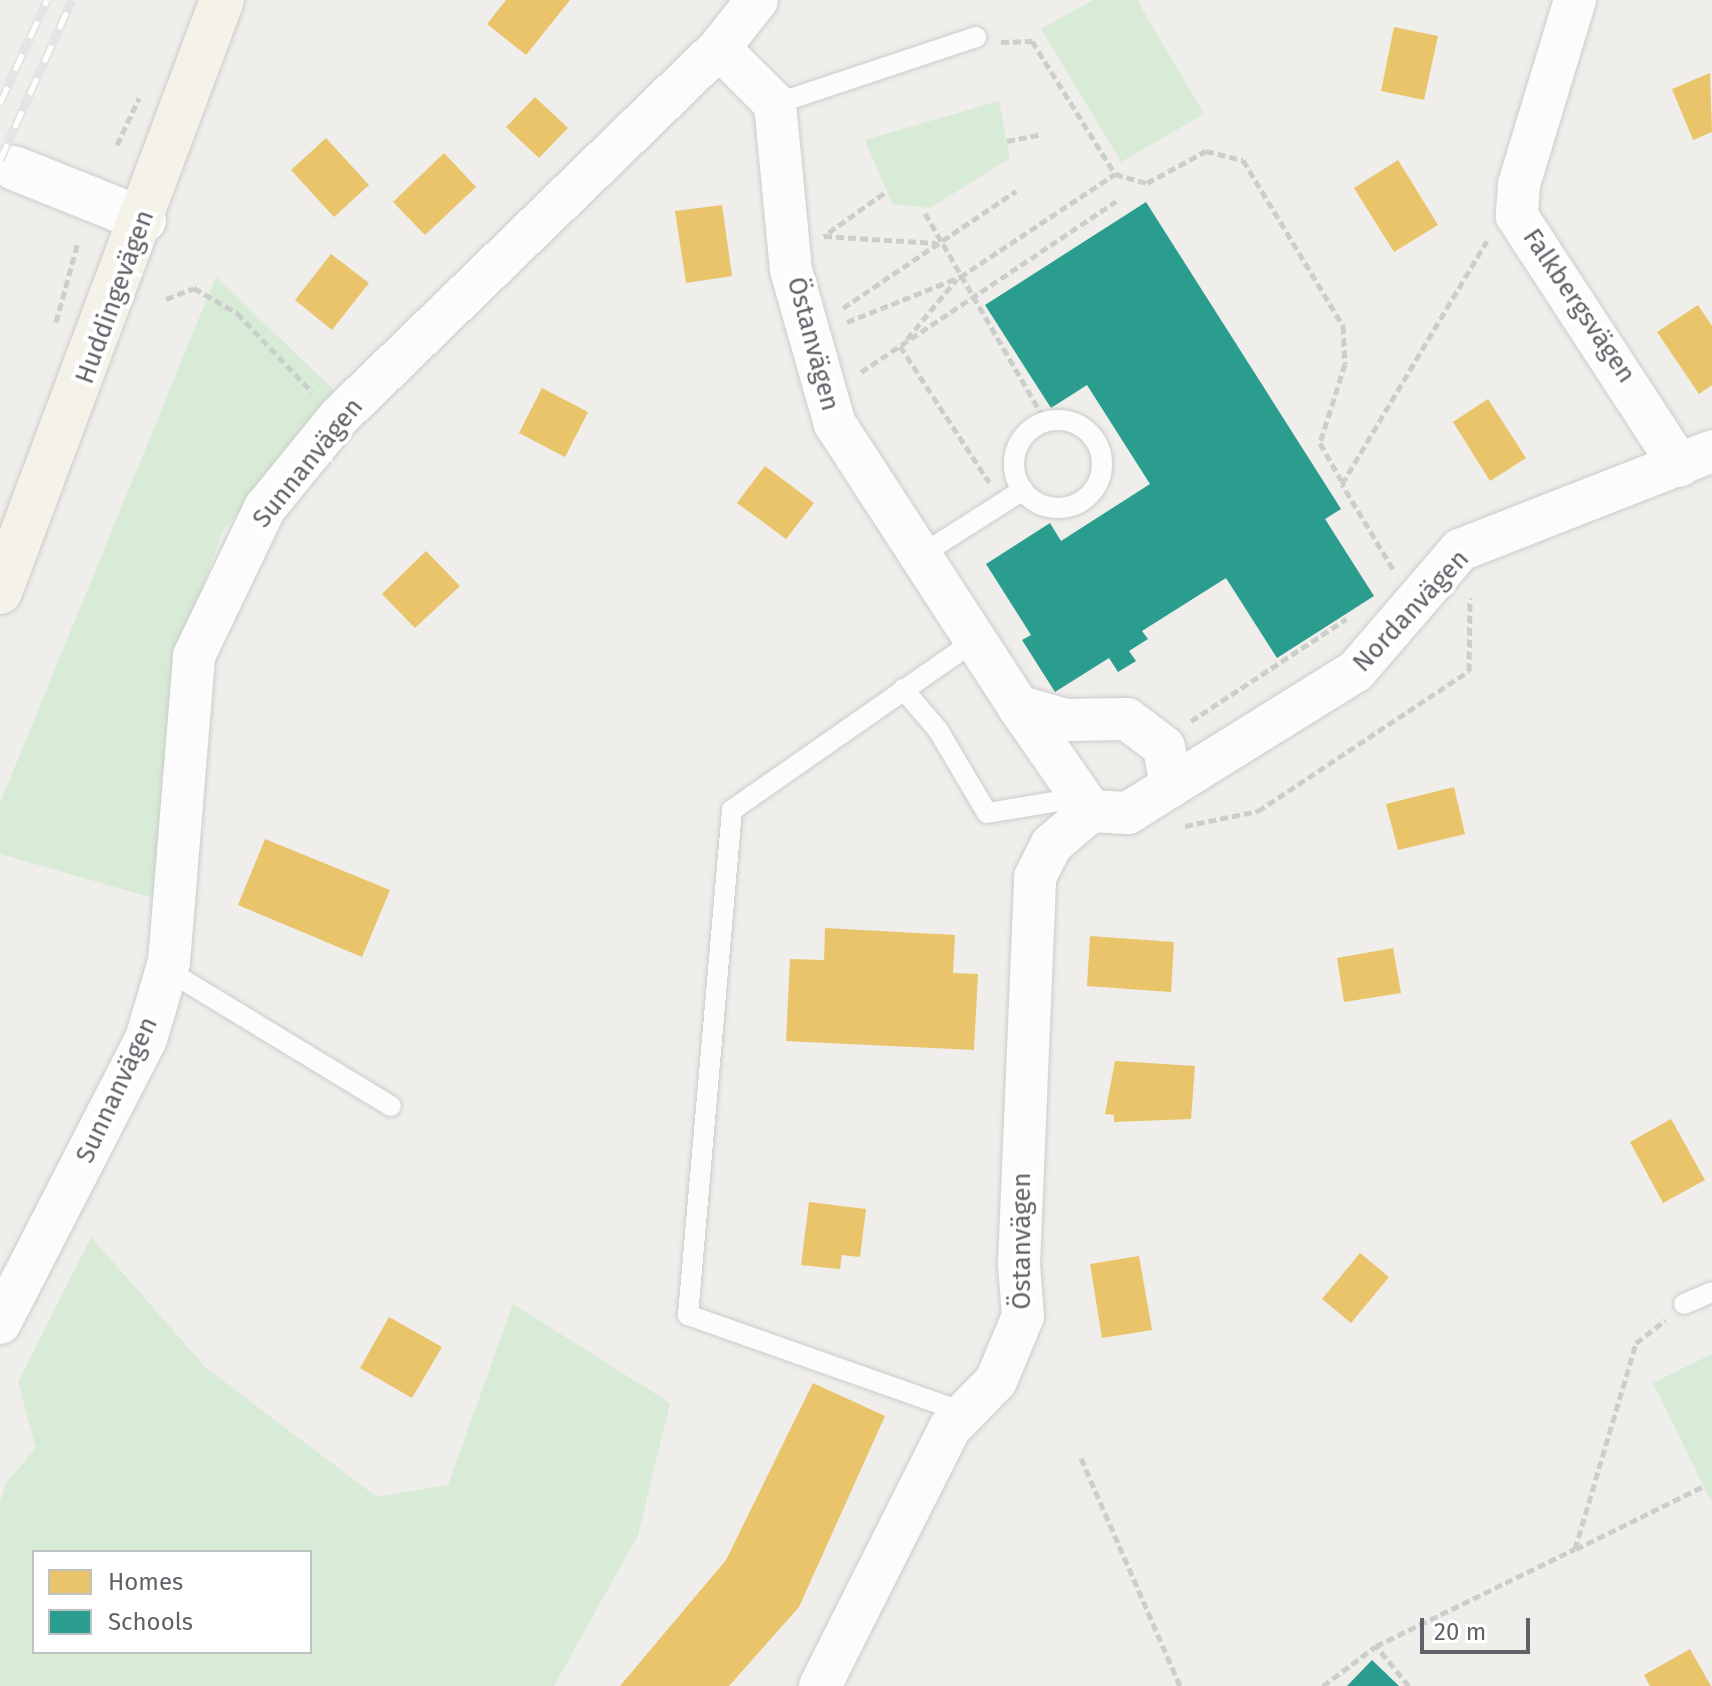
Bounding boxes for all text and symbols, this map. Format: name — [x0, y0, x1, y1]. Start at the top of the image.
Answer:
street label: Huddingevägen — [69, 206, 161, 388]
street label: Falkbergsvägen — [1516, 223, 1642, 389]
street label: Östanvägen — [780, 274, 846, 414]
street label: Sunnanvägen — [246, 392, 370, 534]
street label: Nordanvägen — [1346, 543, 1476, 679]
street label: Sunnanvägen — [70, 1012, 164, 1168]
street label: Östanvägen — [1006, 1172, 1038, 1310]
legend — [32, 1550, 312, 1654]
text: Homes — [108, 1568, 183, 1596]
scale bar — [1424, 1602, 1534, 1652]
text: Schools — [108, 1608, 193, 1636]
text: 20 m — [1434, 1618, 1486, 1646]

